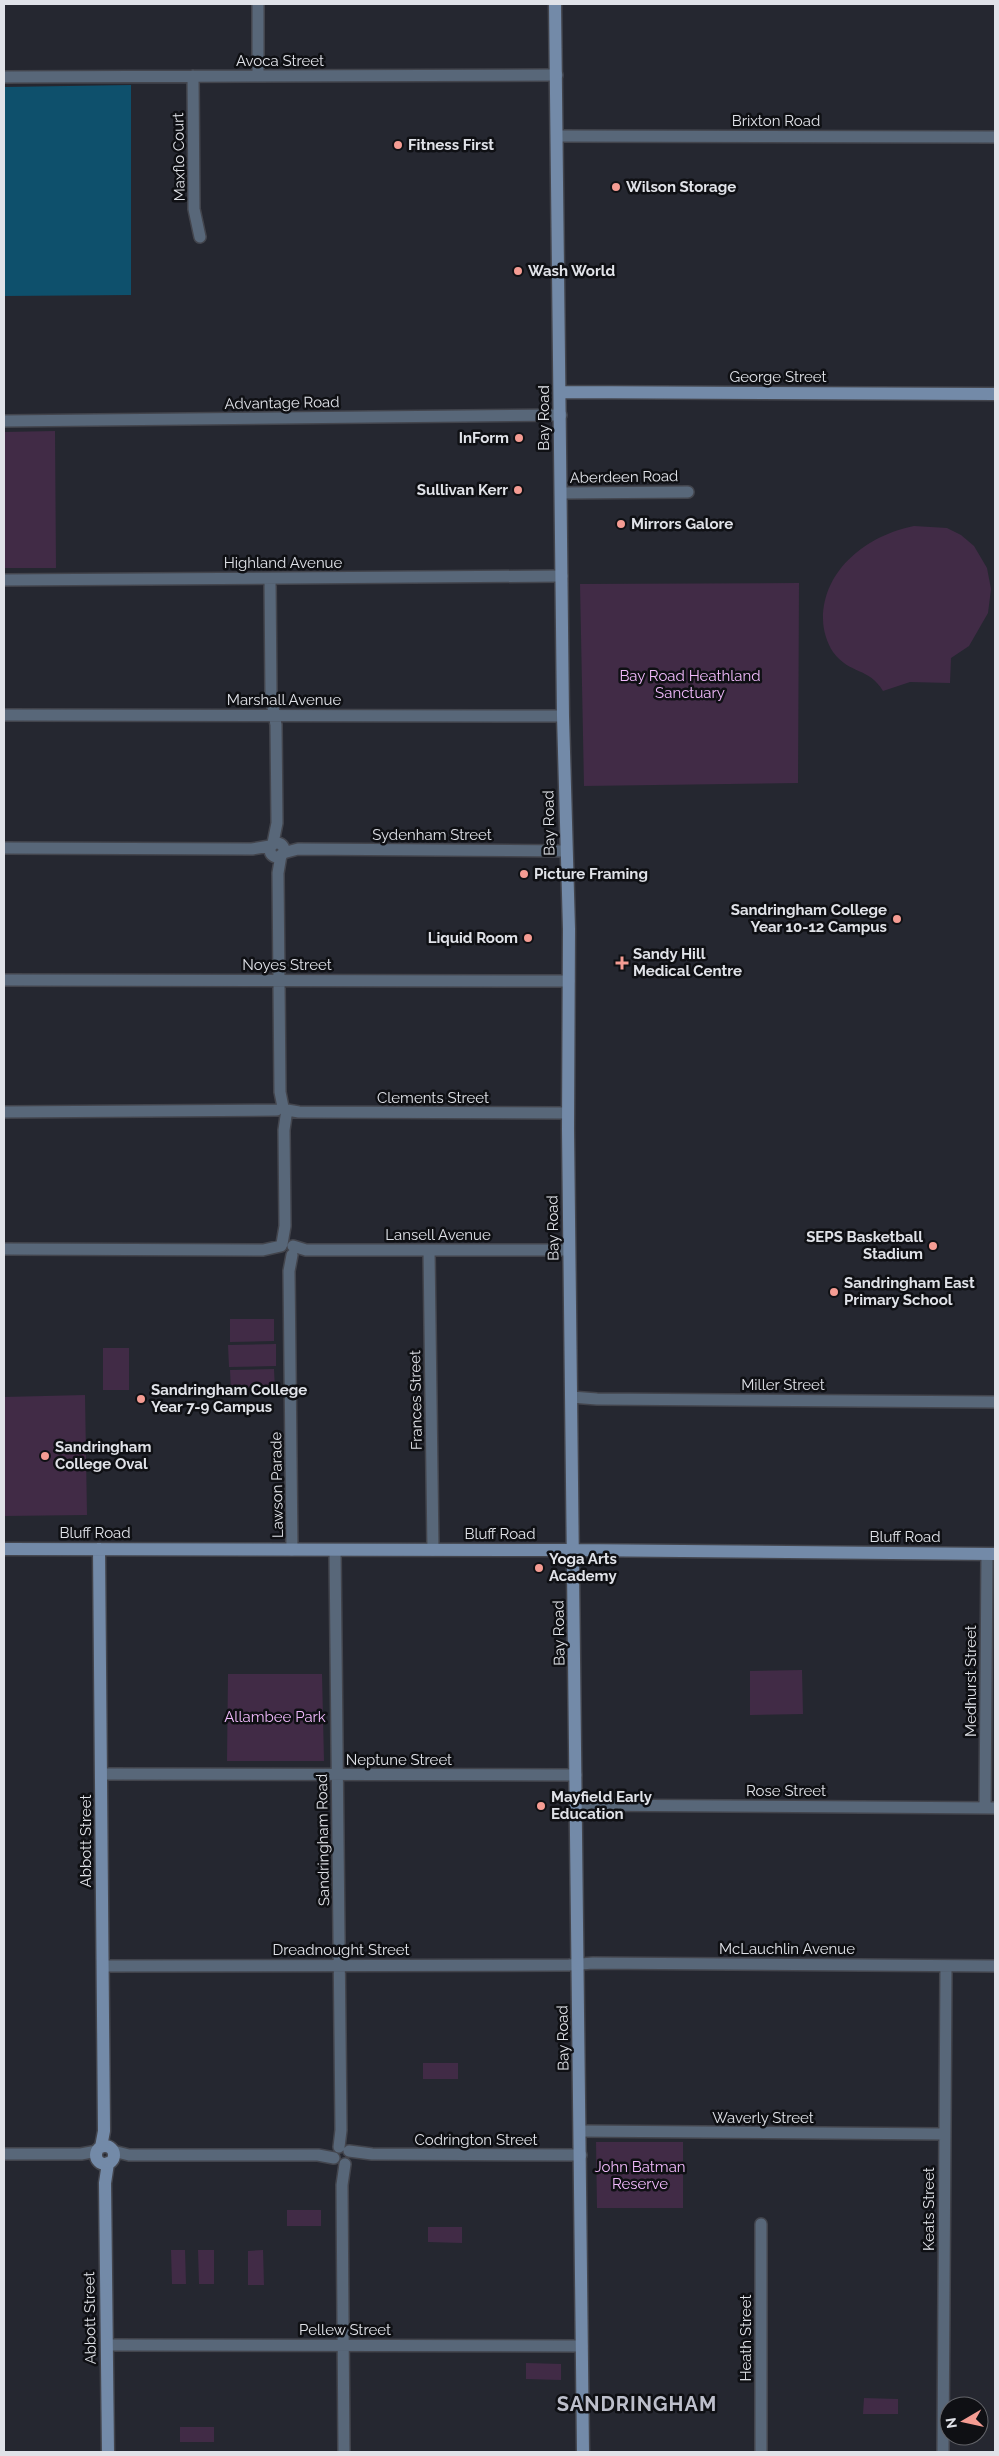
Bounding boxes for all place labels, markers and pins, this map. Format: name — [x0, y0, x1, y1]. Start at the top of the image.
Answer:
place label: Fitness First — [408, 136, 494, 154]
marker: Fitness First — [392, 139, 404, 151]
place label: Wilson Storage — [626, 178, 736, 196]
marker: Wilson Storage — [610, 181, 622, 193]
place label: Wash World — [528, 262, 615, 280]
marker: Wash World — [512, 265, 524, 277]
place label: InForm — [459, 429, 509, 447]
marker: InForm — [513, 432, 525, 444]
place label: Sullivan Kerr — [417, 481, 508, 499]
marker: Sullivan Kerr — [512, 484, 524, 496]
place label: Mirrors Galore — [631, 515, 733, 533]
marker: Mirrors Galore — [615, 518, 627, 530]
place label: Picture Framing — [534, 865, 648, 883]
marker: Picture Framing — [518, 868, 530, 880]
place label: Sandringham College Year 10-12 Campus — [731, 901, 887, 936]
marker: Sandringham College Year 10-12 Campus — [891, 913, 903, 925]
place label: Liquid Room — [428, 929, 518, 947]
marker: Liquid Room — [522, 932, 534, 944]
place label: Sandy Hill Medical Centre — [633, 945, 742, 980]
marker: Sandy Hill Medical Centre — [615, 956, 629, 970]
place label: SEPS Basketball Stadium — [806, 1228, 923, 1263]
marker: SEPS Basketball Stadium — [927, 1240, 939, 1252]
place label: Sandringham East Primary School — [844, 1274, 975, 1309]
marker: Sandringham East Primary School — [828, 1286, 840, 1298]
place label: Sandringham College Year 7-9 Campus — [151, 1381, 307, 1416]
marker: Sandringham College Year 7-9 Campus — [135, 1393, 147, 1405]
place label: Sandringham College Oval — [55, 1438, 151, 1473]
marker: Sandringham College Oval — [39, 1450, 51, 1462]
place label: Yoga Arts Academy — [549, 1550, 617, 1585]
marker: Yoga Arts Academy — [533, 1562, 545, 1574]
place label: Mayfield Early Education — [551, 1788, 653, 1823]
marker: Mayfield Early Education — [535, 1800, 547, 1812]

